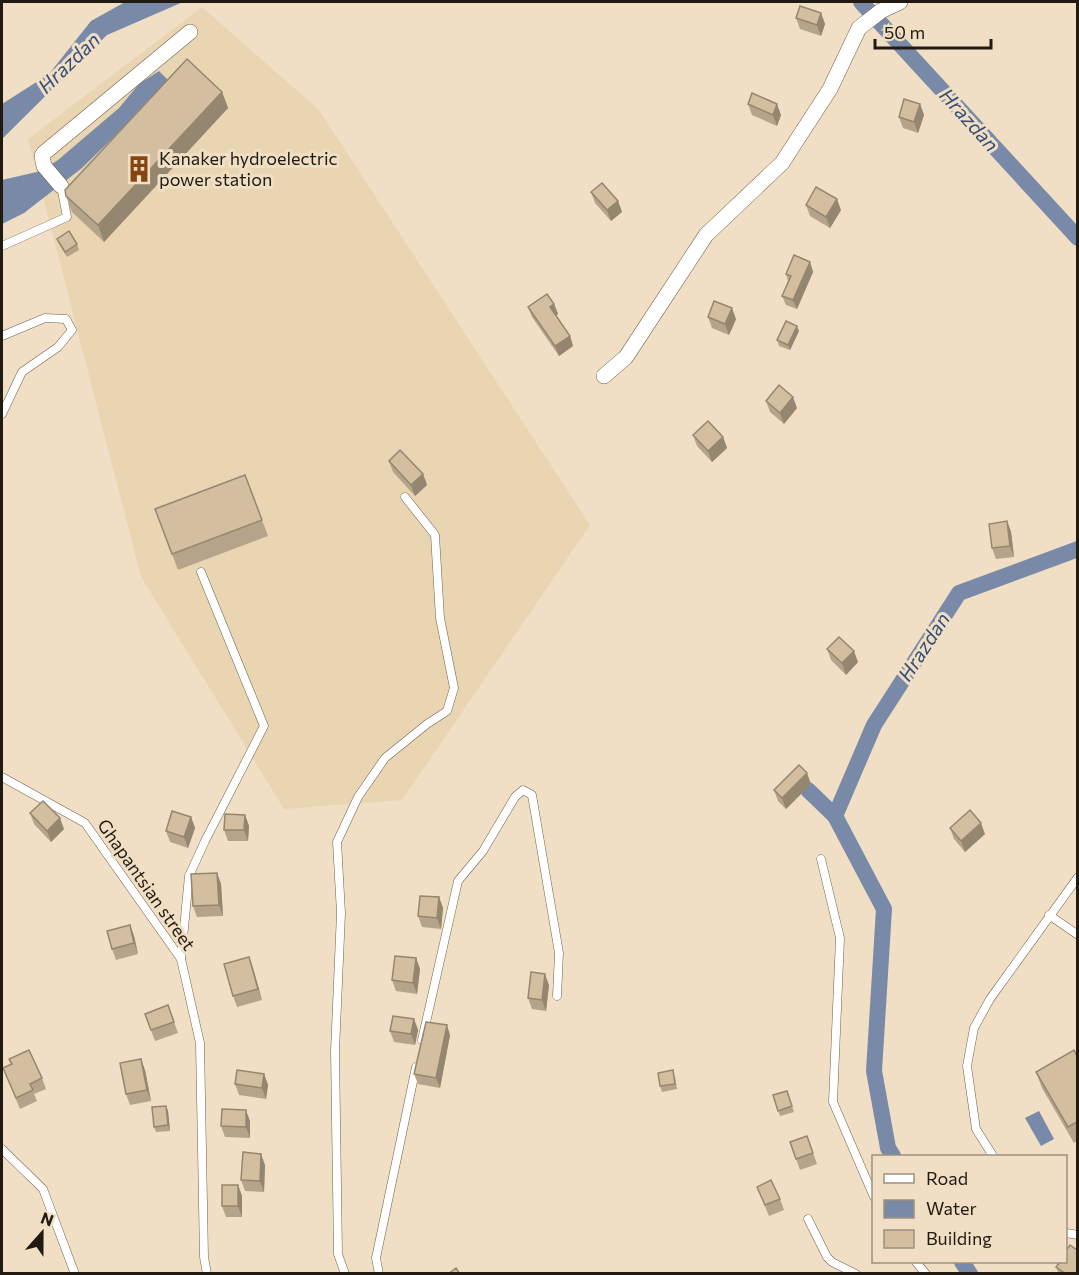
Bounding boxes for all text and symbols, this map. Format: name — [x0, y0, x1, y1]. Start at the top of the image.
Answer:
scale bar — [875, 12, 990, 50]
text: 50 m — [884, 21, 925, 43]
water label: Hrazdan — [32, 27, 104, 98]
water label: Hrazdan — [935, 83, 1004, 156]
place label: Kanaker hydroelectric power station — [159, 147, 338, 190]
building icon: Kanaker hydroelectric power station — [124, 154, 154, 184]
water label: Hrazdan — [892, 608, 954, 685]
street label: Ghapantsian street — [93, 815, 200, 954]
legend — [872, 1155, 1067, 1263]
text: Road — [926, 1167, 968, 1189]
text: Water — [926, 1197, 977, 1219]
north arrow — [12, 1203, 72, 1263]
text: N — [39, 1208, 57, 1230]
text: Building — [926, 1227, 992, 1249]

